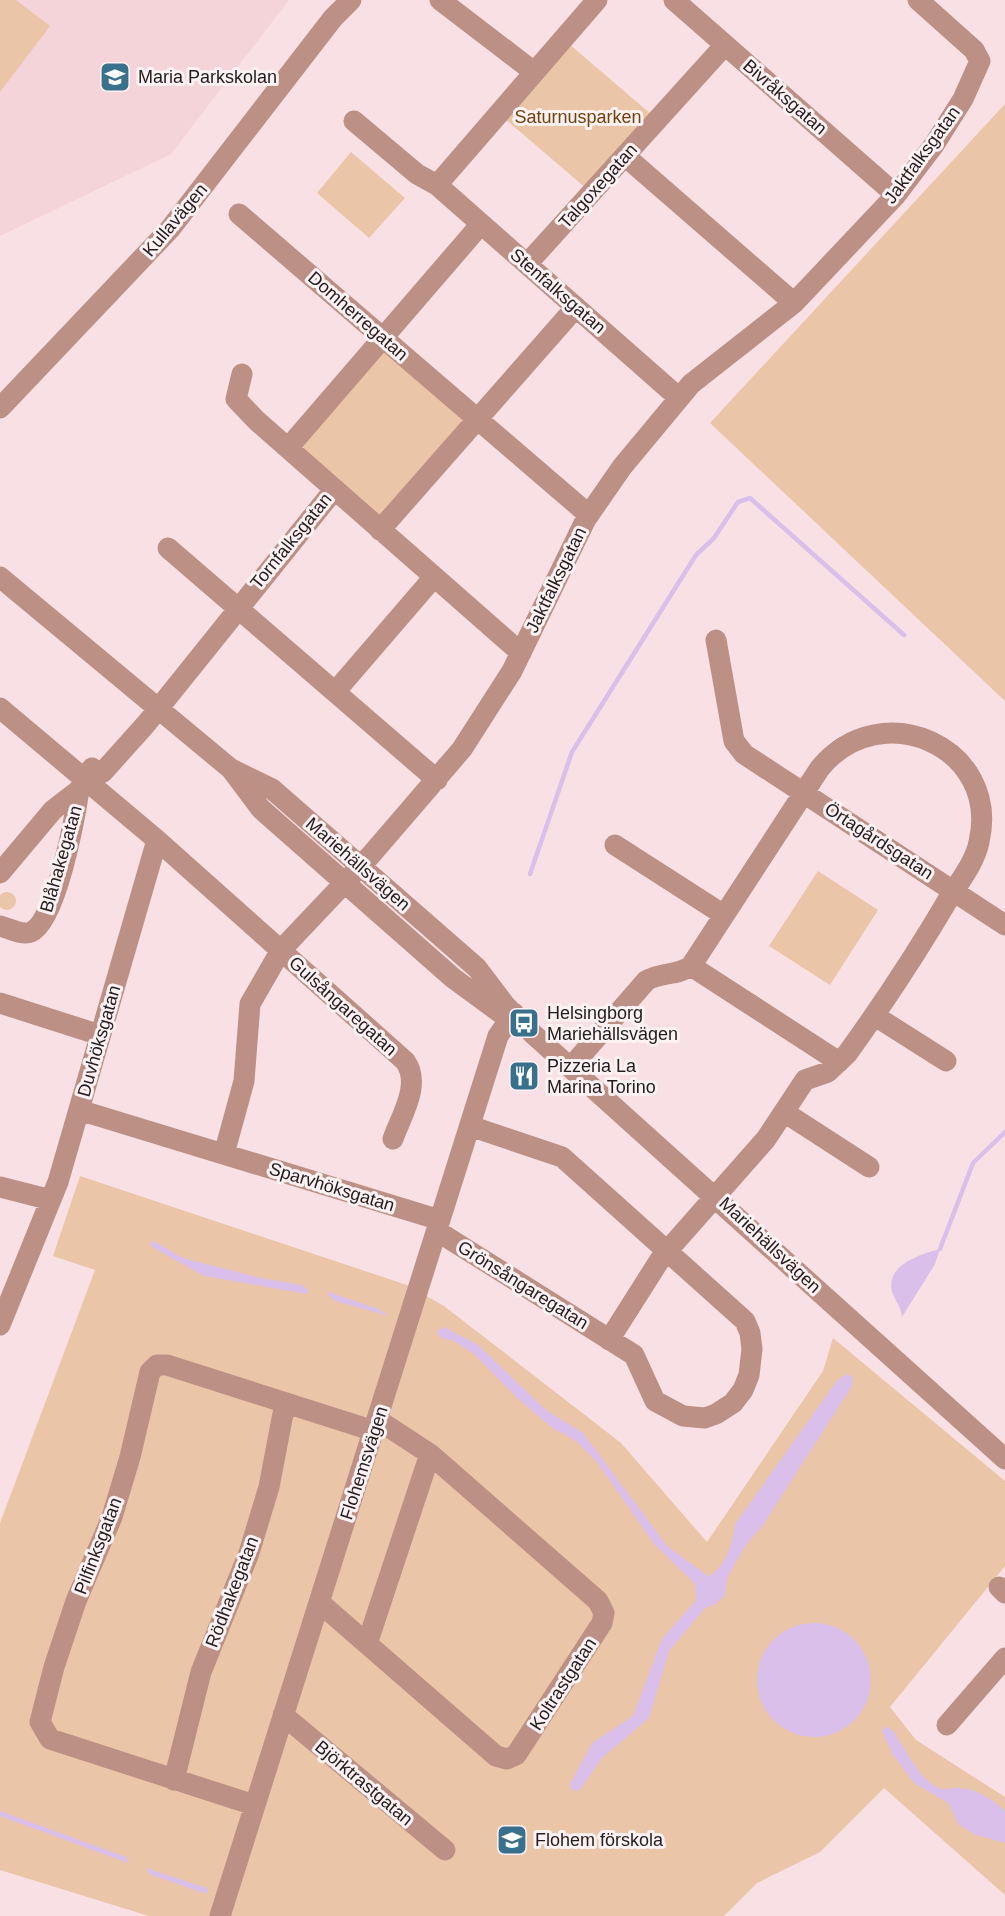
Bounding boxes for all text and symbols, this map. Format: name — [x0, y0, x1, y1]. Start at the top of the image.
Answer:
street label: Bivråksgatan — [739, 55, 831, 139]
school or university icon: Maria Parkskolan — [98, 60, 132, 94]
place label: Maria Parkskolan — [138, 67, 277, 87]
street label: Jaktfalksgatan — [880, 103, 964, 207]
park label: Saturnusparken — [514, 107, 642, 127]
street label: Talgoxegatan — [555, 140, 641, 232]
street label: Kullavägen — [139, 179, 211, 261]
street label: Stenfalksgatan — [506, 244, 610, 338]
street label: Domherregatan — [304, 267, 412, 365]
street label: Tornfalksgatan — [246, 489, 336, 593]
street label: Jaktfalksgatan — [522, 524, 590, 636]
street label: Örtagårdsgatan — [821, 799, 937, 883]
street label: Blåhakegatan — [36, 803, 86, 915]
street label: Mariehällsvägen — [302, 813, 414, 915]
street label: Gulsångaregatan — [285, 952, 401, 1060]
street label: Duvhöksgatan — [74, 983, 124, 1099]
place label: Helsingborg Mariehällsvägen — [547, 1003, 678, 1044]
bus stop icon: Helsingborg Mariehällsvägen — [507, 1006, 541, 1040]
place label: Pizzeria La Marina Torino — [547, 1056, 656, 1097]
restaurant icon: Pizzeria La Marina Torino — [507, 1059, 541, 1093]
street label: Sparvhöksgatan — [267, 1158, 397, 1216]
street label: Mariehällsvägen — [715, 1193, 825, 1297]
street label: Grönsångaregatan — [454, 1237, 592, 1333]
street label: Flohemsvägen — [336, 1404, 392, 1522]
street label: Pilfinksgatan — [70, 1495, 126, 1597]
street label: Rödhakegatan — [202, 1534, 262, 1650]
street label: Koltrastgatan — [526, 1634, 600, 1734]
street label: Björktrastgatan — [311, 1736, 417, 1830]
school or university icon: Flohem förskola — [495, 1823, 529, 1857]
place label: Flohem förskola — [535, 1830, 664, 1850]

